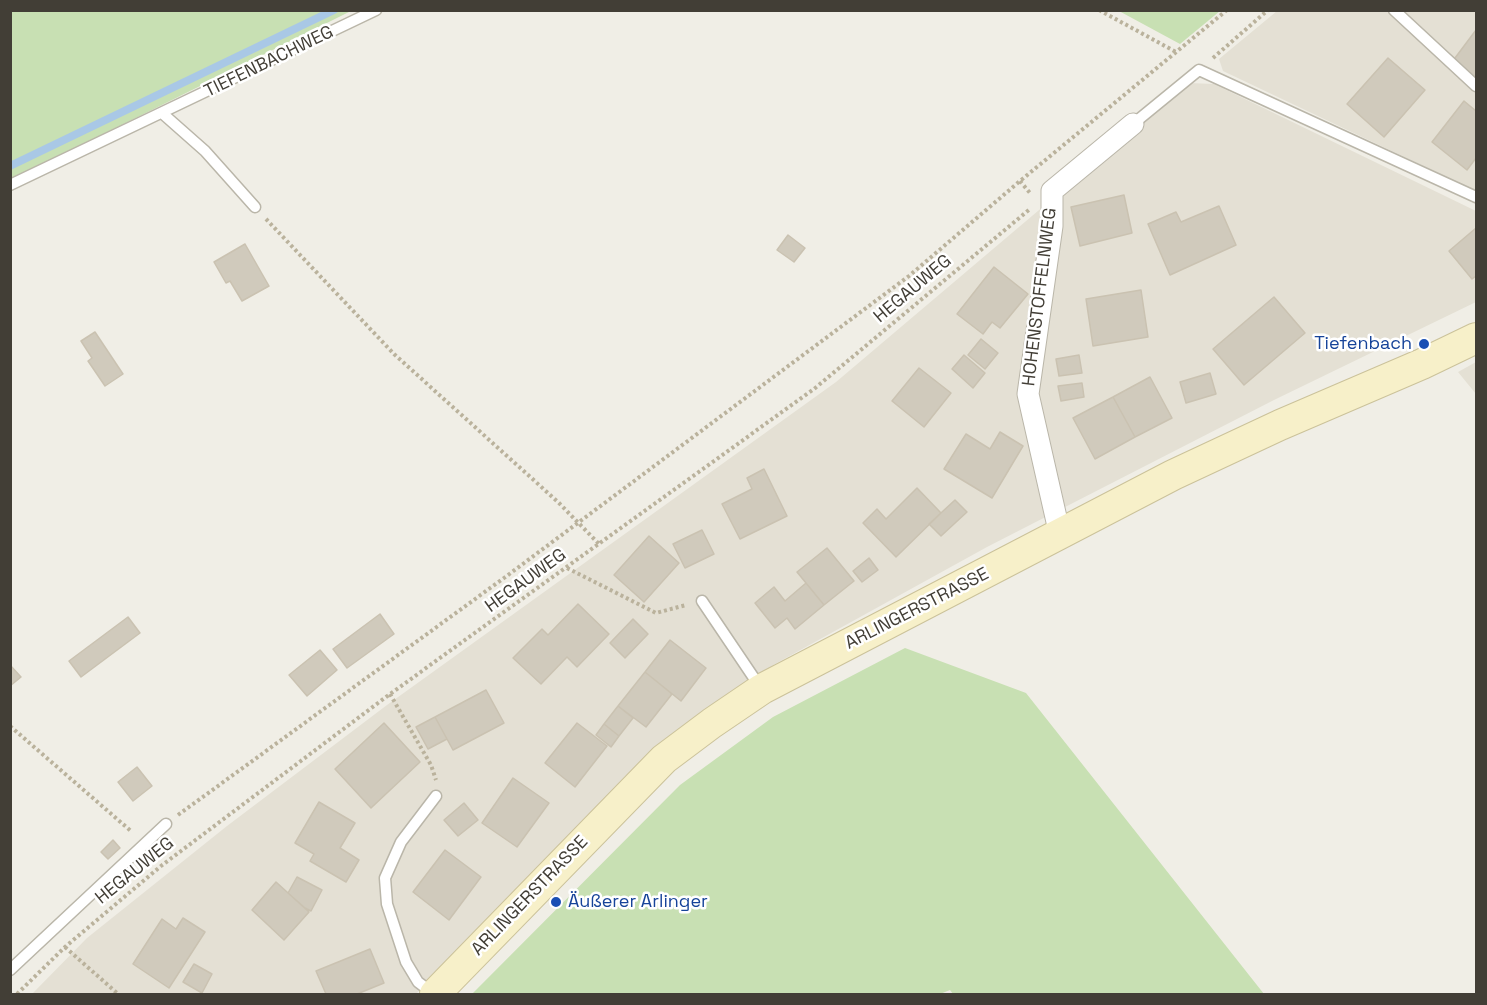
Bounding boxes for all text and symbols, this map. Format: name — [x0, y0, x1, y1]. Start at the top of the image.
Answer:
street label: TIEFENBACHWEG — [201, 21, 337, 103]
street label: HOHENSTOFFELNWEG — [1018, 207, 1062, 387]
street label: HEGAUWEG — [870, 250, 956, 328]
place label: Tiefenbach — [1314, 333, 1412, 355]
marker: Tiefenbach — [1417, 337, 1431, 351]
street label: HEGAUWEG — [481, 544, 571, 618]
street label: ARLINGERSTRASSE — [842, 563, 992, 655]
street label: ARLINGERSTRASSE — [467, 832, 593, 960]
street label: HEGAUWEG — [91, 833, 179, 909]
place label: Äußerer Arlinger — [568, 891, 708, 913]
marker: Äußerer Arlinger — [549, 895, 563, 909]

